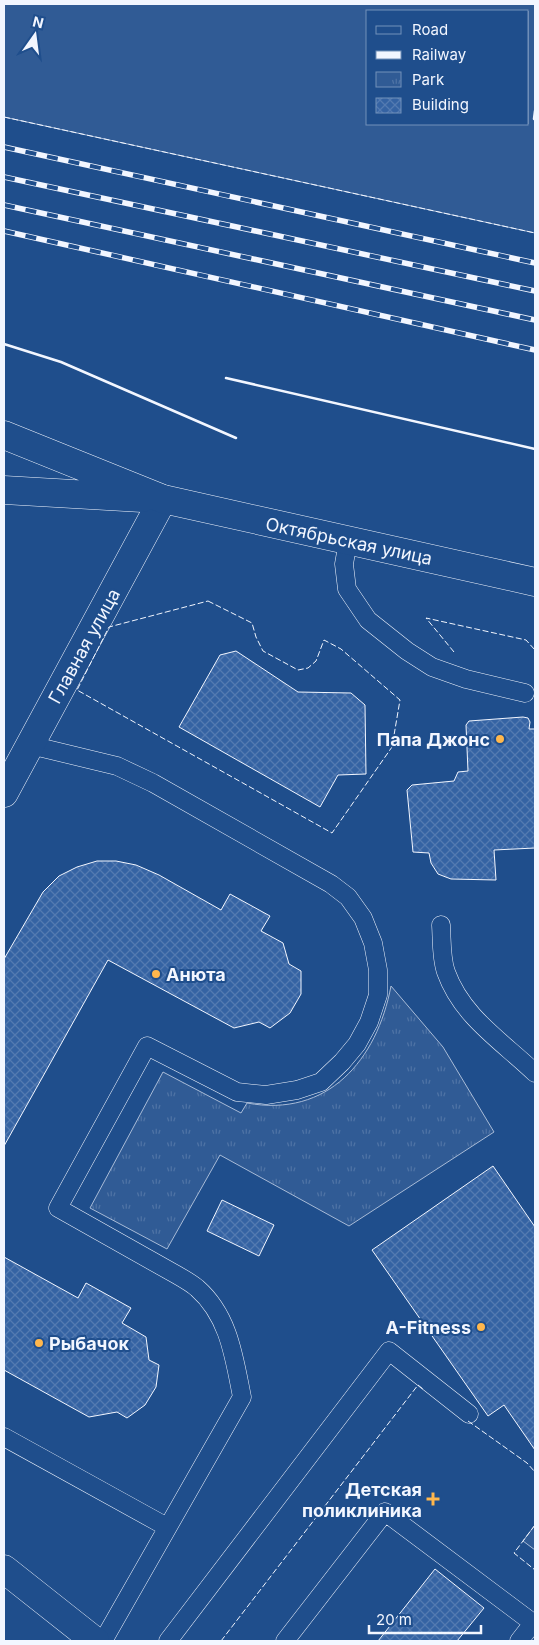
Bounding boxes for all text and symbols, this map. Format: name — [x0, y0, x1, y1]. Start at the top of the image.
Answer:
north arrow — [10, 10, 60, 60]
legend — [366, 10, 529, 125]
text: N — [31, 12, 45, 31]
text: Road — [412, 20, 448, 39]
text: Railway — [412, 45, 467, 64]
text: Park — [412, 70, 445, 89]
text: Building — [412, 95, 469, 114]
street label: Октябрьская улица — [264, 513, 434, 569]
street label: Главная улица — [44, 585, 124, 707]
place label: Папа Джонс — [377, 729, 490, 750]
marker: Папа Джонс — [494, 733, 506, 745]
place label: Анюта — [166, 964, 226, 985]
marker: Анюта — [150, 968, 162, 980]
place label: A-Fitness — [386, 1317, 471, 1338]
marker: A-Fitness — [475, 1321, 487, 1333]
place label: Рыбачок — [49, 1333, 129, 1354]
marker: Рыбачок — [33, 1337, 45, 1349]
place label: Детская поликлиника — [302, 1479, 422, 1521]
marker: Детская поликлиника — [426, 1492, 440, 1506]
scale bar — [369, 1602, 482, 1634]
text: 20 m — [376, 1610, 412, 1629]

